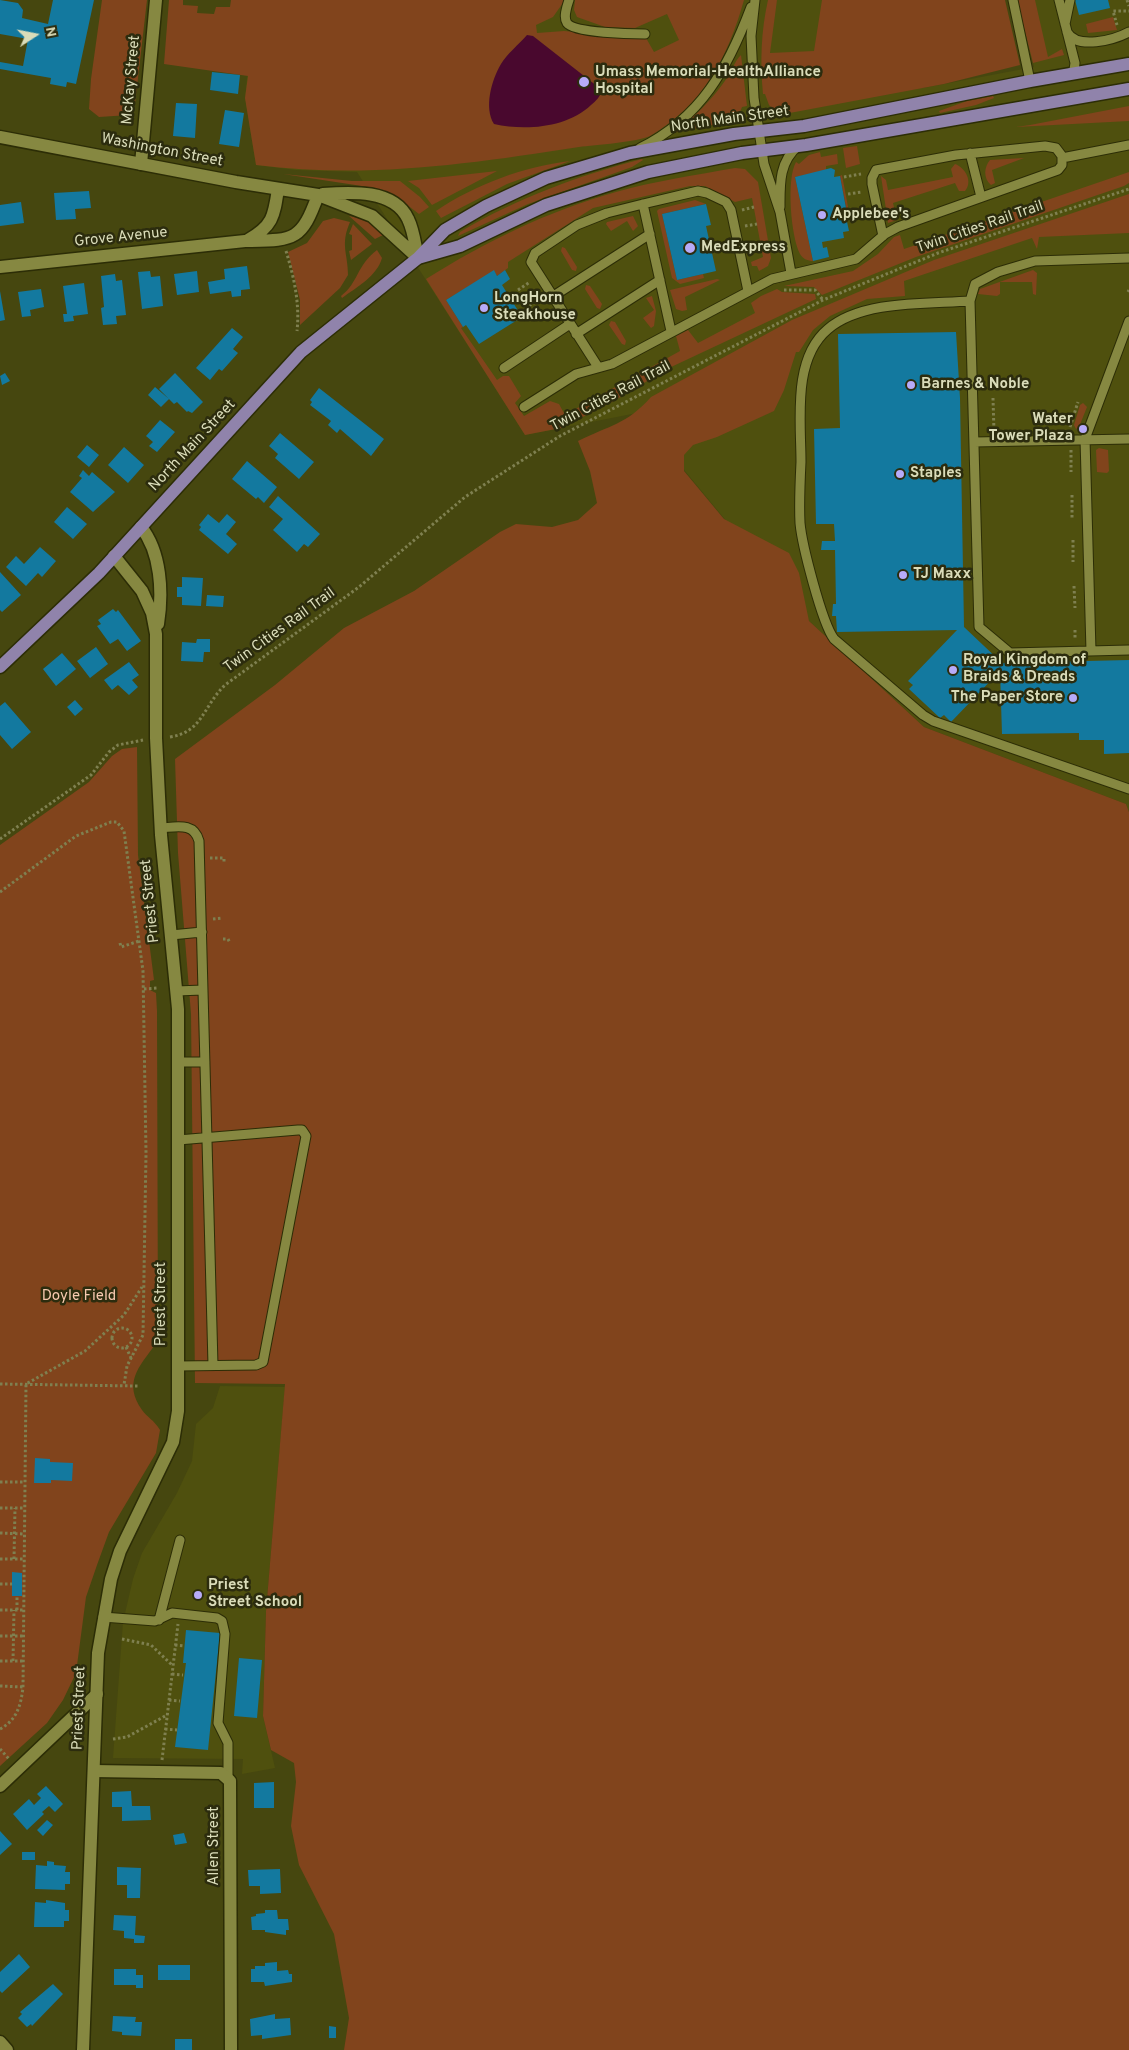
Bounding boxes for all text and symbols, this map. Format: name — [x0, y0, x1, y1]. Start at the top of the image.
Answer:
north arrow — [10, 10, 60, 60]
text: N — [41, 25, 60, 39]
street label: McKay Street — [119, 34, 145, 126]
place label: Umass Memorial-HealthAlliance Hospital — [595, 64, 821, 99]
marker: Umass Memorial-HealthAlliance Hospital — [577, 75, 591, 89]
street label: North Main Street — [670, 103, 790, 137]
street label: Washington Street — [100, 130, 224, 172]
street label: Twin Cities Rail Trail — [914, 198, 1046, 258]
place label: Applebee's — [832, 206, 909, 224]
marker: Applebee's — [816, 209, 828, 221]
street label: Grove Avenue — [74, 224, 168, 252]
place label: MedExpress — [701, 239, 786, 257]
marker: MedExpress — [683, 241, 697, 255]
place label: LongHorn Steakhouse — [494, 290, 576, 325]
marker: LongHorn Steakhouse — [478, 302, 490, 314]
street label: Twin Cities Rail Trail — [548, 358, 674, 436]
place label: Barnes & Noble — [921, 376, 1029, 394]
marker: Barnes & Noble — [905, 379, 917, 391]
street label: North Main Street — [146, 396, 240, 496]
place label: Water Tower Plaza — [989, 411, 1073, 446]
marker: Water Tower Plaza — [1077, 423, 1089, 435]
place label: Staples — [910, 465, 962, 483]
marker: Staples — [894, 468, 906, 480]
place label: TJ Maxx — [913, 566, 971, 584]
marker: TJ Maxx — [897, 569, 909, 581]
street label: Twin Cities Rail Trail — [221, 585, 339, 677]
place label: Royal Kingdom of Braids & Dreads — [963, 652, 1086, 687]
marker: Royal Kingdom of Braids & Dreads — [947, 664, 959, 676]
place label: The Paper Store — [951, 689, 1063, 707]
marker: The Paper Store — [1067, 692, 1079, 704]
street label: Priest Street — [138, 858, 164, 944]
street label: Priest Street — [153, 1262, 171, 1346]
park label: Doyle Field — [42, 1288, 116, 1306]
place label: Priest Street School — [208, 1577, 302, 1612]
marker: Priest Street School — [192, 1589, 204, 1601]
street label: Priest Street — [70, 1666, 90, 1750]
street label: Allen Street — [206, 1806, 224, 1886]

